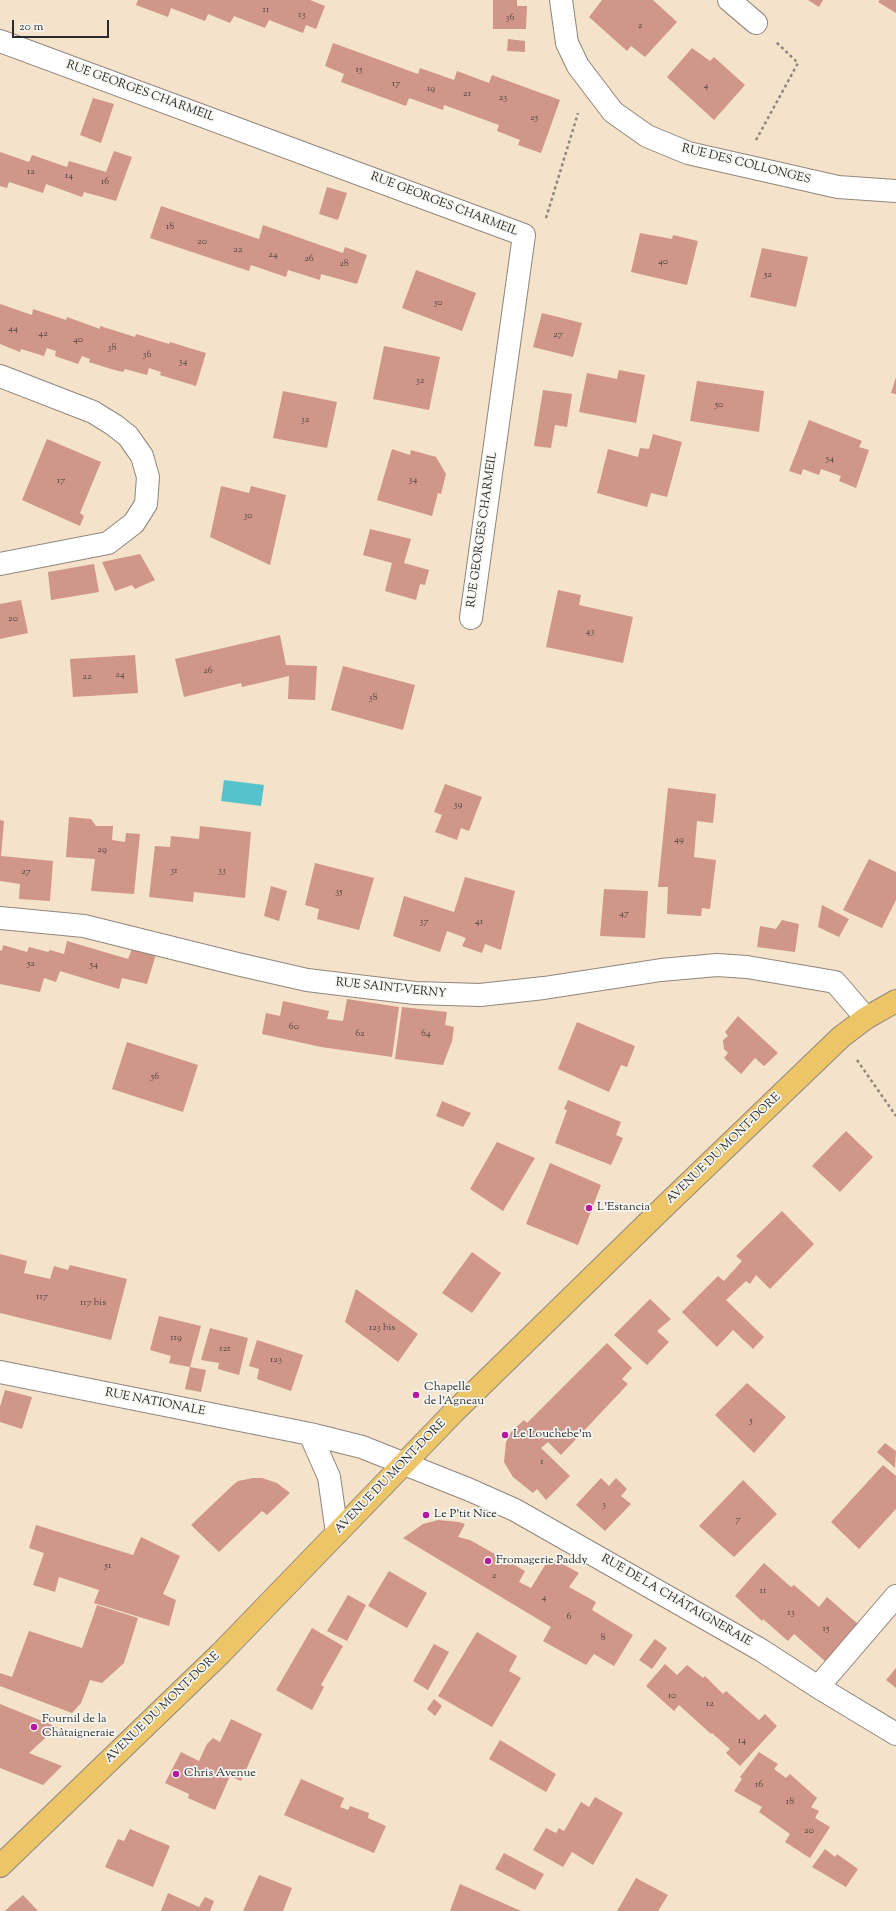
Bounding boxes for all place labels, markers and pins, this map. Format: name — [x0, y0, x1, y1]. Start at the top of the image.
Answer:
place label: L'Estancia — [597, 1201, 650, 1215]
marker: L'Estancia — [584, 1203, 594, 1213]
place label: Chapelle de l'Agneau — [424, 1381, 484, 1409]
marker: Chapelle de l'Agneau — [411, 1390, 421, 1400]
place label: Le Louchebe'm — [513, 1428, 592, 1442]
marker: Le Louchebe'm — [500, 1430, 510, 1440]
place label: Le P'tit Nice — [434, 1508, 497, 1522]
marker: Le P'tit Nice — [421, 1510, 431, 1520]
place label: Fromagerie Paddy — [496, 1554, 587, 1568]
marker: Fromagerie Paddy — [483, 1556, 493, 1566]
place label: Fournil de la Châtaigneraie — [42, 1713, 115, 1741]
marker: Fournil de la Châtaigneraie — [29, 1722, 39, 1732]
place label: Chris Avenue — [184, 1767, 256, 1781]
marker: Chris Avenue — [171, 1769, 181, 1779]

